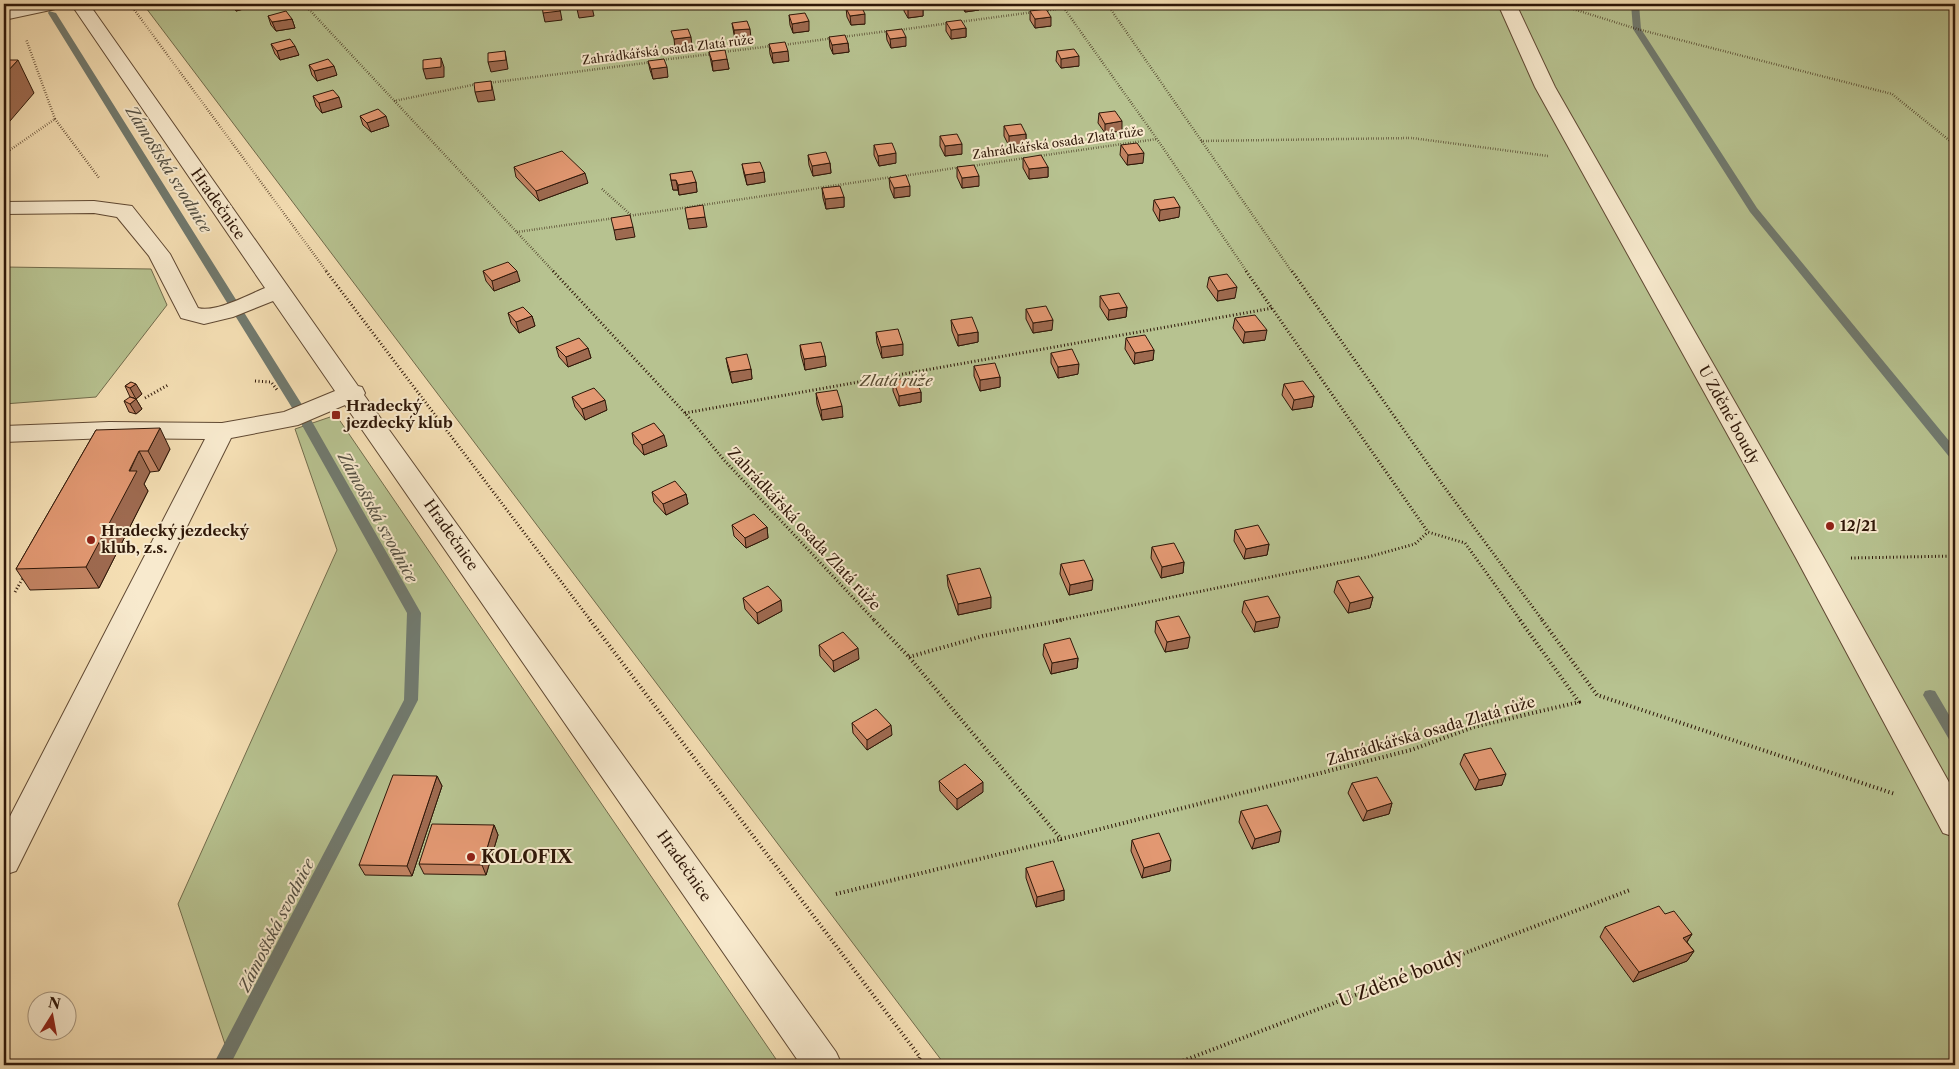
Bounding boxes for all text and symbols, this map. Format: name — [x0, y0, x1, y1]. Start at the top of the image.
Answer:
street label: Zahrádkářská osada Zlatá růže — [581, 32, 755, 67]
water label: Zámostská svodnice — [121, 101, 217, 238]
street label: Zahrádkářská osada Zlatá růže — [971, 123, 1145, 162]
street label: Hradečnice — [187, 164, 250, 243]
street label: U Zděné boudy — [1694, 362, 1765, 468]
park label: Zlatá růže — [859, 371, 933, 390]
place label: Hradecký jezdecký klub — [343, 396, 453, 432]
marker: Hradecký jezdecký klub — [330, 409, 342, 421]
street label: Zahrádkářská osada Zlatá růže — [724, 443, 885, 614]
water label: Zámostská svodnice — [333, 447, 423, 587]
street label: Hradečnice — [420, 495, 483, 574]
place label: 12/21 — [1840, 516, 1877, 535]
marker: 12/21 — [1824, 520, 1836, 532]
place label: Hradecký jezdecký klub, z.s. — [101, 521, 250, 557]
marker: Hradecký jezdecký klub, z.s. — [85, 534, 97, 546]
street label: Zahrádkářská osada Zlatá růže — [1325, 692, 1537, 769]
street label: Hradečnice — [653, 826, 716, 905]
place label: KOLOFIX — [481, 846, 573, 868]
marker: KOLOFIX — [465, 851, 477, 863]
water label: Zámostská svodnice — [233, 854, 319, 996]
street label: U Zděné boudy — [1335, 944, 1467, 1012]
north arrow — [28, 992, 78, 1042]
text: N — [47, 993, 62, 1013]

